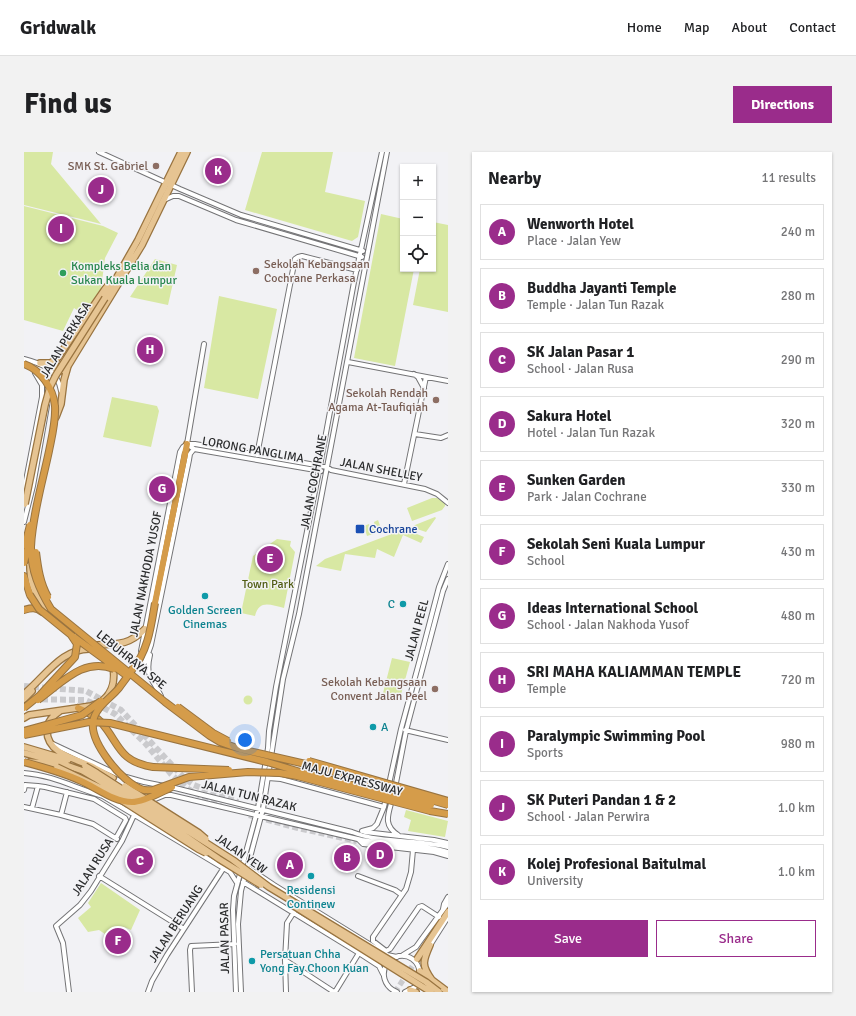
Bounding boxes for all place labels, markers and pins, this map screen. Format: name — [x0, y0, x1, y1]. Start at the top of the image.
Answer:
pin: K — [205, 156, 231, 186]
place label: SMK St. Gabriel — [68, 159, 148, 174]
marker: SMK St. Gabriel — [151, 161, 161, 171]
pin: J — [88, 175, 114, 205]
pin: I — [48, 214, 74, 244]
place label: Sekolah Kebangsaan Cochrane Perkasa — [264, 257, 370, 286]
place label: Kompleks Belia dan Sukan Kuala Lumpur — [71, 259, 177, 288]
marker: Sekolah Kebangsaan Cochrane Perkasa — [251, 266, 261, 276]
marker: Kompleks Belia dan Sukan Kuala Lumpur — [58, 268, 68, 278]
pin: H — [137, 335, 163, 365]
place label: Sekolah Rendah Agama At-Taufiqiah — [328, 386, 428, 415]
marker: Sekolah Rendah Agama At-Taufiqiah — [431, 395, 441, 405]
pin: G — [149, 474, 175, 504]
place label: Cochrane — [369, 522, 418, 537]
marker: Cochrane — [354, 523, 366, 535]
pin: E — [257, 544, 283, 574]
marker: Golden Screen Cinemas — [200, 591, 210, 601]
place label: C — [388, 597, 395, 612]
marker: C — [398, 599, 408, 609]
place label: Golden Screen Cinemas — [168, 603, 242, 632]
place label: Sekolah Kebangsaan Convent Jalan Peel — [321, 675, 427, 704]
marker: Sekolah Kebangsaan Convent Jalan Peel — [430, 684, 440, 694]
place label: A — [381, 720, 389, 735]
marker: A — [368, 722, 378, 732]
pin: D — [367, 840, 393, 870]
pin: B — [334, 843, 360, 873]
pin: C — [127, 846, 153, 876]
pin: A — [277, 850, 303, 880]
marker: Residensi Continew — [306, 871, 316, 881]
place label: Residensi Continew — [286, 883, 336, 912]
pin: F — [105, 926, 131, 956]
place label: Persatuan Chha Yong Fay Choon Kuan — [260, 947, 369, 976]
marker: Persatuan Chha Yong Fay Choon Kuan — [247, 956, 257, 966]

